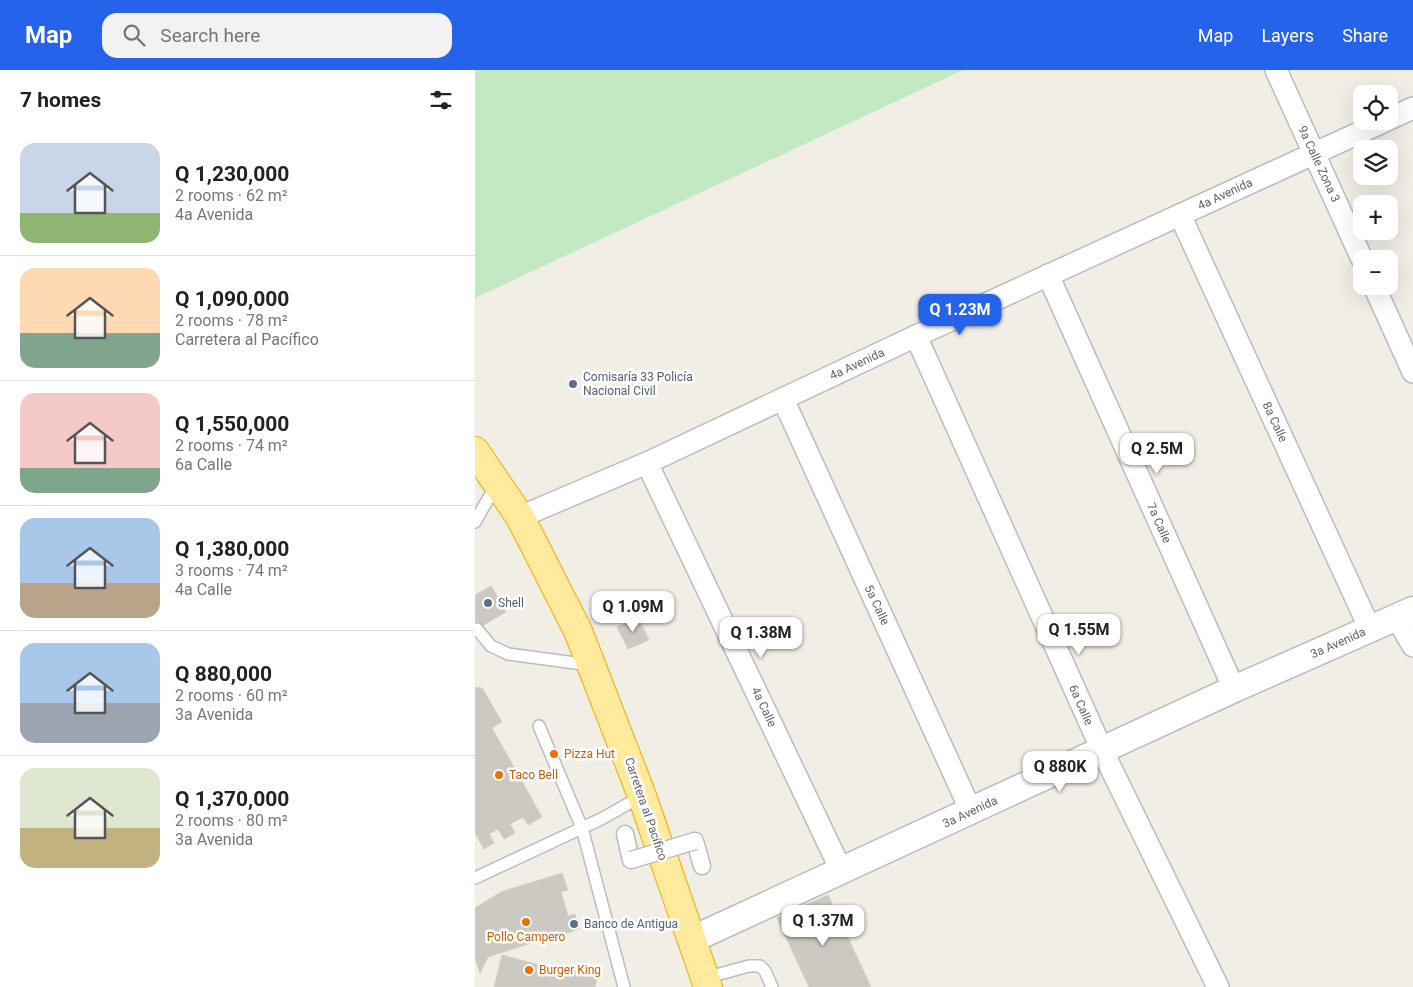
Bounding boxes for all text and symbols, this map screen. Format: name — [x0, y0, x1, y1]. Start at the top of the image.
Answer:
search box — [102, 13, 452, 58]
text: Map — [25, 21, 72, 49]
icon: search — [120, 21, 148, 49]
text: Search here — [160, 24, 260, 47]
text: Map — [1198, 25, 1233, 46]
text: Layers — [1261, 25, 1314, 46]
text: Share — [1342, 25, 1388, 46]
map controls — [1353, 85, 1398, 295]
button: locate — [1353, 85, 1398, 130]
icon: filters — [427, 86, 455, 114]
text: 7 homes — [20, 88, 101, 112]
street label: 9a Calle Zona 3 — [1295, 124, 1343, 204]
button: layers — [1353, 140, 1398, 185]
text: Q 1,230,000 — [175, 162, 289, 186]
icon: home — [60, 163, 120, 223]
street label: 4a Avenida — [1195, 175, 1255, 213]
text: 2 rooms · 62 m² — [175, 186, 288, 205]
button: + — [1353, 195, 1398, 240]
text: 4a Avenida — [175, 205, 253, 224]
button: − — [1353, 250, 1398, 295]
text: Q 1,090,000 — [175, 287, 289, 311]
icon: home — [60, 288, 120, 348]
pin: Q 1.23M — [914, 294, 1006, 336]
text: Q 1.23M — [929, 300, 991, 319]
text: 2 rooms · 78 m² — [175, 311, 288, 330]
text: Carretera al Pacífico — [175, 330, 319, 349]
street label: 4a Avenida — [827, 345, 887, 383]
place label: Comisaría 33 Policía Nacional Civil — [583, 370, 693, 398]
marker: Comisaría 33 Policía Nacional Civil — [567, 378, 579, 390]
street label: 8a Calle — [1260, 400, 1290, 444]
text: Q 1,550,000 — [175, 412, 289, 436]
icon: home — [60, 413, 120, 473]
pin: Q 2.5M — [1116, 432, 1198, 475]
text: 2 rooms · 74 m² — [175, 436, 288, 455]
text: Q 2.5M — [1131, 439, 1183, 458]
text: 6a Calle — [175, 455, 232, 474]
street label: 7a Calle — [1144, 501, 1174, 545]
text: Q 1,380,000 — [175, 537, 289, 561]
icon: home — [60, 538, 120, 598]
text: 3 rooms · 74 m² — [175, 561, 288, 580]
text: 4a Calle — [175, 580, 232, 599]
street label: 5a Calle — [862, 583, 892, 627]
pin: Q 1.09M — [587, 590, 679, 633]
place label: Shell — [498, 596, 524, 610]
marker: Shell — [482, 597, 494, 609]
text: Q 1.09M — [602, 597, 664, 616]
pin: Q 1.55M — [1033, 614, 1125, 656]
pin: Q 1.38M — [715, 616, 807, 659]
text: Q 1.55M — [1048, 620, 1110, 639]
text: Q 1.38M — [730, 623, 792, 642]
street label: 3a Avenida — [1308, 625, 1368, 661]
text: Q 880,000 — [175, 662, 272, 686]
icon: home — [60, 663, 120, 723]
street label: 6a Calle — [1066, 683, 1096, 727]
street label: 4a Calle — [749, 685, 779, 729]
text: 2 rooms · 60 m² — [175, 686, 288, 705]
text: 3a Avenida — [175, 705, 253, 724]
place label: Pizza Hut — [564, 747, 615, 761]
marker: Pizza Hut — [548, 748, 560, 760]
pin: Q 880K — [1019, 750, 1101, 793]
street label: Carretera al Pacífico — [622, 756, 670, 862]
text: Q 880K — [1034, 757, 1086, 776]
place label: Taco Bell — [509, 768, 558, 782]
marker: Taco Bell — [493, 769, 505, 781]
text: Q 1,370,000 — [175, 787, 289, 811]
icon: home — [60, 788, 120, 848]
street label: 3a Avenida — [940, 793, 1000, 831]
text: 2 rooms · 80 m² — [175, 811, 288, 830]
text: 3a Avenida — [175, 830, 253, 849]
pin: Q 1.37M — [777, 904, 869, 947]
text: Q 1.37M — [792, 911, 854, 930]
marker: Pollo Campero — [520, 916, 532, 928]
place label: Banco de Antigua — [584, 917, 678, 931]
marker: Banco de Antigua — [568, 918, 580, 930]
place label: Pollo Campero — [487, 930, 566, 944]
place label: Burger King — [539, 963, 601, 977]
marker: Burger King — [523, 964, 535, 976]

